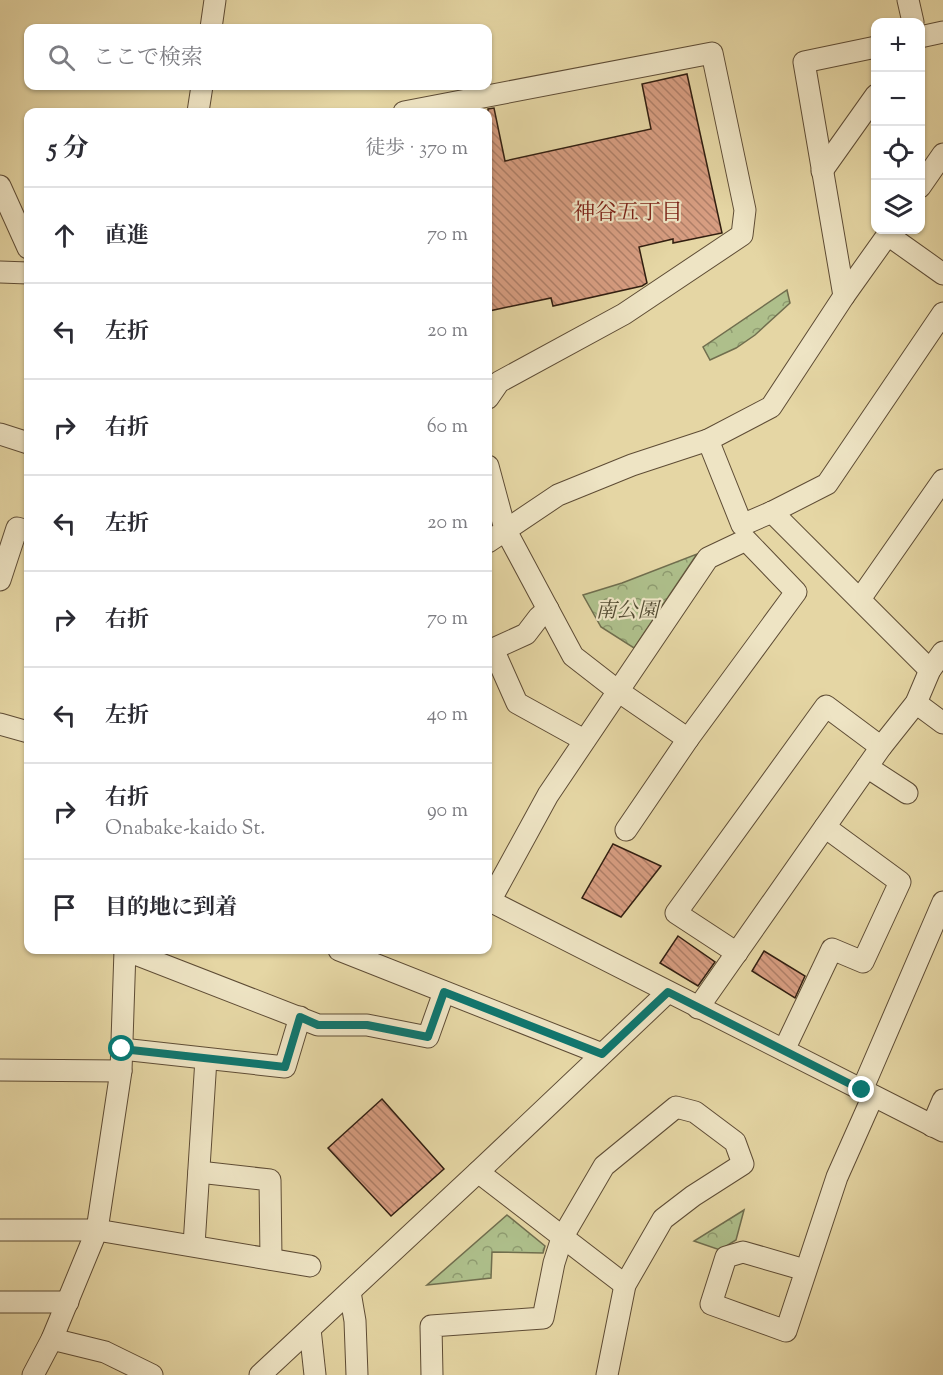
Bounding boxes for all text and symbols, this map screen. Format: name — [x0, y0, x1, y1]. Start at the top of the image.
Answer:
map controls — [871, 18, 925, 234]
button: + — [871, 18, 925, 72]
search box — [24, 24, 492, 90]
icon: search — [45, 41, 78, 74]
text: ここで検索 — [93, 43, 203, 75]
button: − — [871, 72, 925, 126]
button: locate — [871, 126, 925, 180]
text: 5 分 — [48, 131, 88, 168]
text: 徒歩 · 370 m — [365, 135, 468, 164]
button: layers — [871, 180, 925, 234]
district label: 神谷五丁目 — [573, 198, 683, 230]
icon: ahead — [48, 219, 81, 252]
text: 直進 — [105, 221, 149, 253]
text: 70 m — [427, 221, 468, 250]
icon: left — [48, 315, 81, 348]
text: 左折 — [105, 317, 149, 349]
text: 20 m — [427, 317, 468, 346]
icon: right — [48, 411, 81, 444]
text: 右折 — [105, 413, 149, 445]
text: 60 m — [427, 413, 468, 442]
icon: left — [48, 507, 81, 540]
text: 左折 — [105, 509, 149, 541]
text: 20 m — [427, 509, 468, 538]
park label: 南公園 — [596, 597, 661, 627]
icon: right — [48, 603, 81, 636]
text: 右折 — [105, 605, 149, 637]
text: 70 m — [427, 605, 468, 634]
icon: left — [48, 699, 81, 732]
text: 左折 — [105, 701, 149, 733]
text: 40 m — [427, 701, 468, 730]
text: 右折 — [105, 783, 149, 815]
icon: right — [48, 795, 81, 828]
text: 90 m — [427, 797, 468, 826]
text: Onabake-kaido St. — [105, 815, 265, 844]
icon: arrive — [48, 891, 81, 924]
text: 目的地に到着 — [105, 893, 237, 925]
route start — [108, 1035, 134, 1061]
route end — [848, 1076, 874, 1102]

